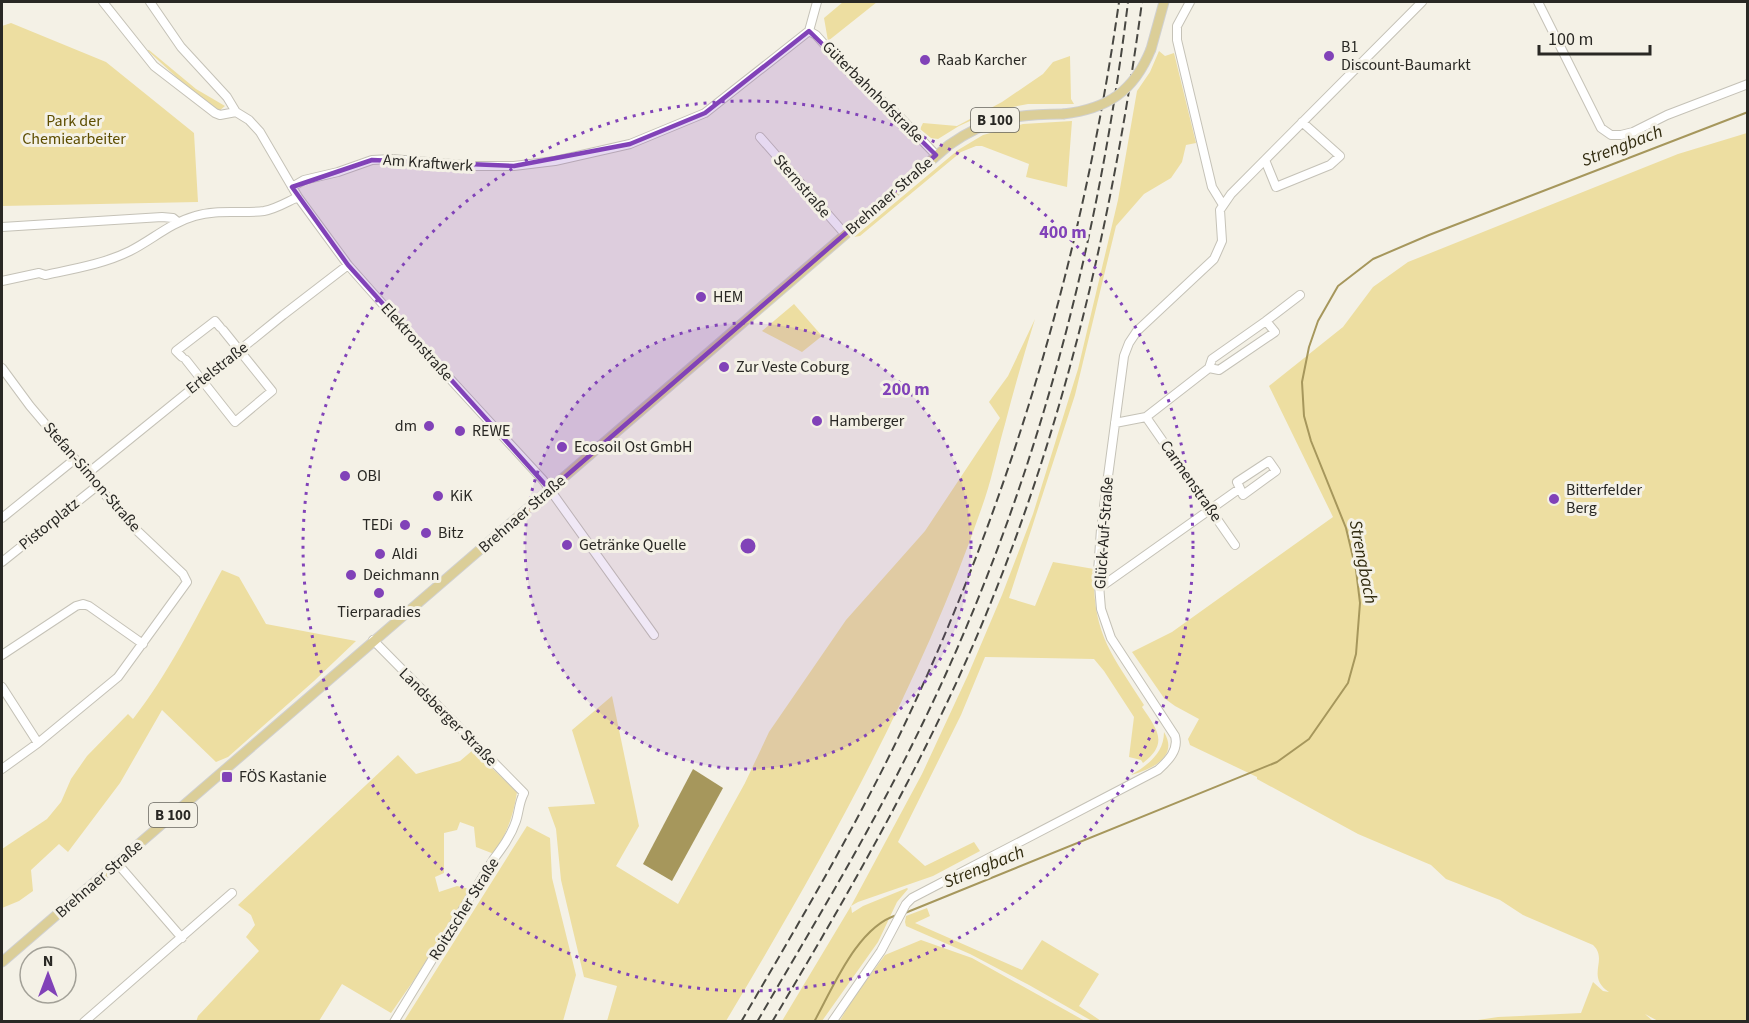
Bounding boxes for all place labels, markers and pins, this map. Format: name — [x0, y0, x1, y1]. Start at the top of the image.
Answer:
place label: B1 Discount-Baumarkt — [1341, 36, 1471, 76]
place label: Raab Karcher — [937, 49, 1027, 71]
marker: B1 Discount-Baumarkt — [1322, 49, 1336, 63]
marker: Raab Karcher — [918, 53, 932, 67]
place label: HEM — [713, 286, 744, 308]
marker: HEM — [694, 290, 708, 304]
place label: Zur Veste Coburg — [736, 356, 849, 378]
marker: Zur Veste Coburg — [717, 360, 731, 374]
place label: Hamberger — [829, 410, 905, 432]
marker: Hamberger — [810, 414, 824, 428]
place label: dm — [395, 415, 417, 437]
marker: dm — [422, 419, 436, 433]
place label: REWE — [472, 420, 511, 442]
marker: REWE — [453, 424, 467, 438]
place label: Ecosoil Ost GmbH — [574, 436, 693, 458]
marker: Ecosoil Ost GmbH — [555, 440, 569, 454]
place label: OBI — [357, 465, 381, 487]
marker: OBI — [338, 469, 352, 483]
place label: Bitterfelder Berg — [1566, 479, 1642, 519]
place label: KiK — [450, 485, 473, 507]
marker: KiK — [431, 489, 445, 503]
marker: Bitterfelder Berg — [1547, 492, 1561, 506]
place label: TEDi — [362, 514, 393, 536]
marker: TEDi — [398, 518, 412, 532]
place label: Bitz — [438, 522, 464, 544]
marker: Bitz — [419, 526, 433, 540]
place label: Getränke Quelle — [579, 534, 686, 556]
centre of rings — [738, 536, 758, 556]
marker: Getränke Quelle — [560, 538, 574, 552]
place label: Aldi — [392, 543, 418, 565]
marker: Aldi — [373, 547, 387, 561]
place label: Deichmann — [363, 564, 440, 586]
marker: Deichmann — [344, 568, 358, 582]
marker: Tierparadies — [372, 586, 386, 600]
place label: Tierparadies — [337, 601, 421, 623]
place label: FÖS Kastanie — [239, 766, 327, 788]
marker: FÖS Kastanie — [220, 770, 234, 784]

